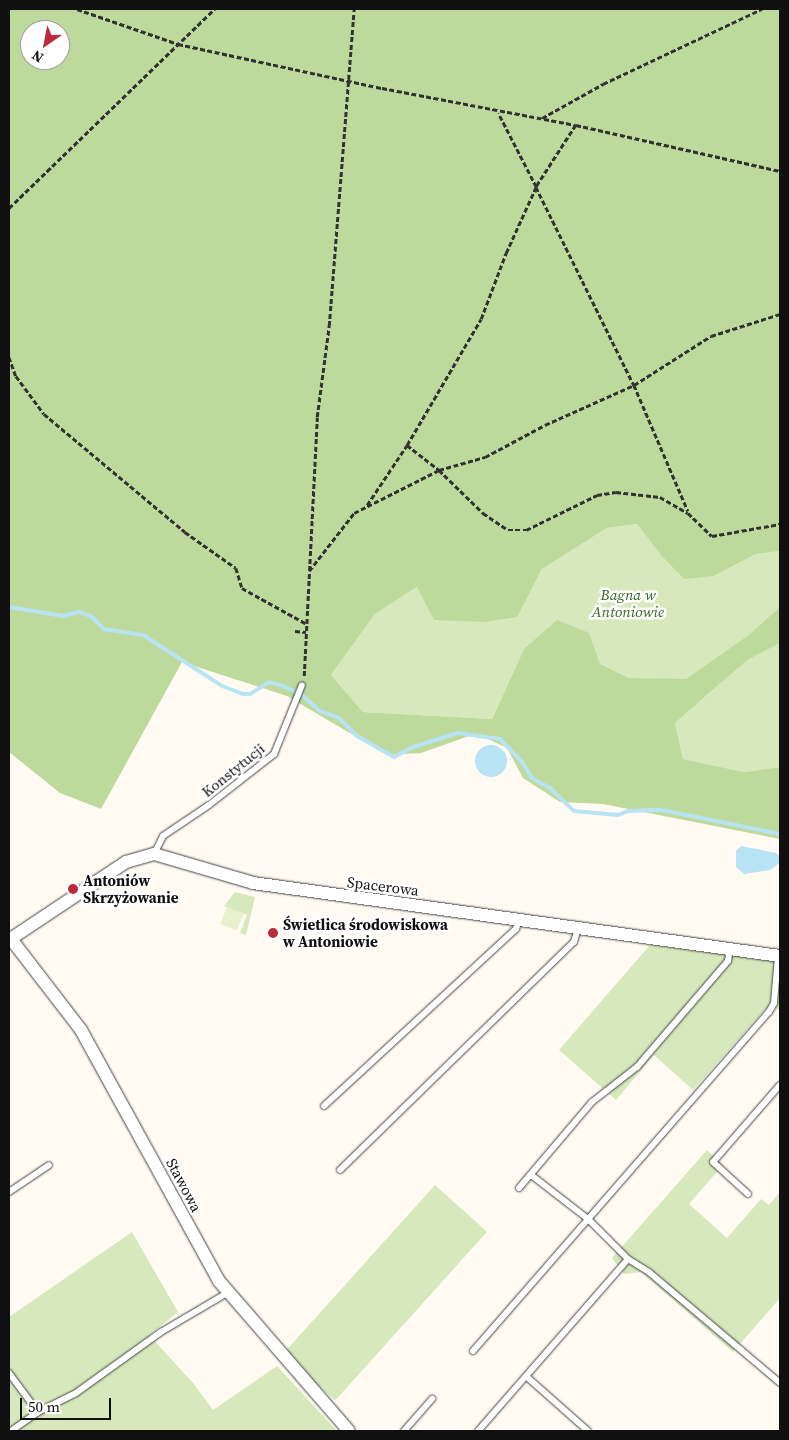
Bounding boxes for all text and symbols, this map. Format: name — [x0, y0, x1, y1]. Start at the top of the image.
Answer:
north arrow — [20, 20, 70, 70]
text: N — [28, 46, 47, 68]
park label: Bagna w Antoniowie — [592, 585, 664, 620]
street label: Konstytucji — [198, 739, 268, 801]
place label: Antoniów Skrzyżowanie — [83, 871, 179, 906]
street label: Spacerowa — [346, 873, 420, 899]
marker: Antoniów Skrzyżowanie — [67, 883, 79, 895]
place label: Świetlica środowiskowa w Antoniowie — [283, 915, 448, 950]
marker: Świetlica środowiskowa w Antoniowie — [267, 927, 279, 939]
street label: Stawowa — [162, 1155, 206, 1215]
scale bar — [22, 1388, 114, 1420]
text: 50 m — [28, 1396, 60, 1417]

